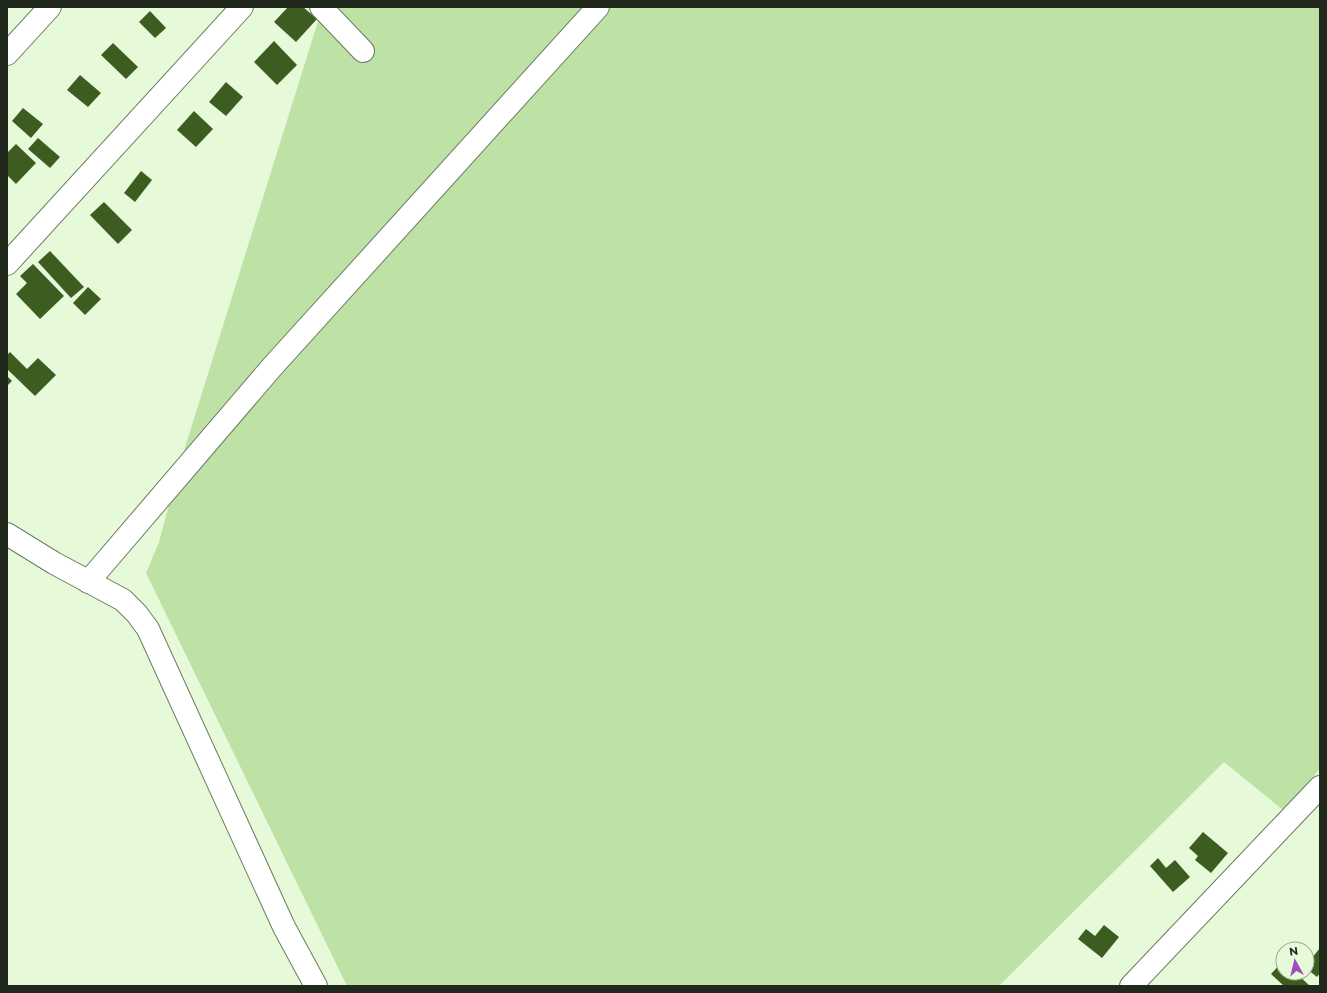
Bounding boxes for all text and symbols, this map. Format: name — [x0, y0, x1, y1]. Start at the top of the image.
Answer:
north arrow — [1275, 941, 1315, 981]
text: N — [1288, 944, 1299, 959]

